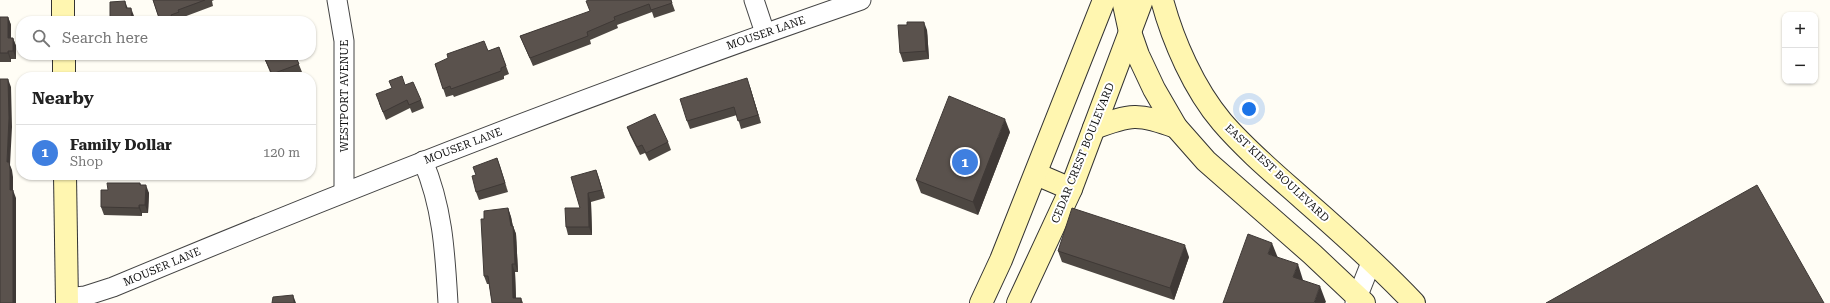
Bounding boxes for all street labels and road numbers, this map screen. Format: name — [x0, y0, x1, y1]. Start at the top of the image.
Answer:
street label: MOUSER LANE — [725, 13, 807, 53]
street label: WESTPORT AVENUE — [338, 40, 351, 152]
street label: CEDAR CREST BOULEVARD — [1049, 81, 1117, 225]
street label: EAST KIEST BOULEVARD — [1222, 121, 1332, 225]
street label: MOUSER LANE — [422, 125, 504, 167]
street label: MOUSER LANE — [121, 245, 203, 289]

